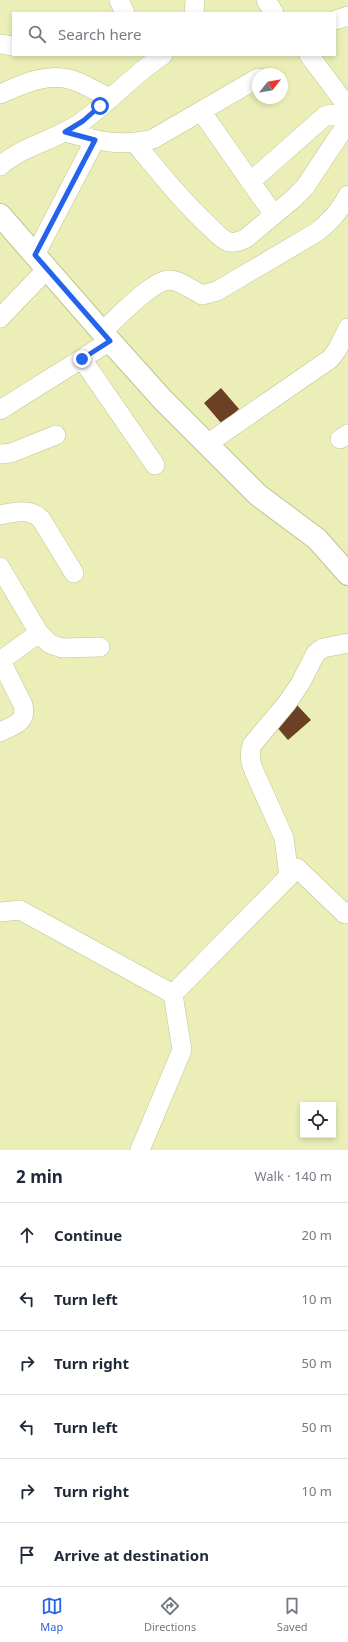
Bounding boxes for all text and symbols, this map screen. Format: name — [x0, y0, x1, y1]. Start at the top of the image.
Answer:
search box — [12, 12, 336, 56]
icon: search — [26, 23, 48, 45]
text: Search here — [58, 24, 141, 44]
north arrow — [252, 68, 288, 104]
route start — [91, 97, 109, 115]
route end — [73, 350, 91, 368]
map controls — [300, 1102, 336, 1138]
button: locate — [300, 1102, 336, 1138]
text: 2 min — [16, 1165, 63, 1188]
text: Walk · 140 m — [254, 1167, 332, 1185]
icon: ahead — [16, 1224, 38, 1246]
text: Continue — [54, 1225, 122, 1245]
text: 20 m — [302, 1226, 332, 1244]
icon: left — [16, 1288, 38, 1310]
text: Turn left — [54, 1289, 118, 1309]
text: 10 m — [302, 1290, 332, 1308]
icon: right — [16, 1352, 38, 1374]
text: Turn right — [54, 1353, 129, 1373]
text: 50 m — [302, 1354, 332, 1372]
icon: left — [16, 1416, 38, 1438]
text: Turn left — [54, 1417, 118, 1437]
text: 50 m — [302, 1418, 332, 1436]
icon: right — [16, 1480, 38, 1502]
text: Turn right — [54, 1481, 129, 1501]
text: 10 m — [302, 1482, 332, 1500]
icon: arrive — [16, 1544, 38, 1566]
text: Arrive at destination — [54, 1545, 209, 1565]
tab: Map — [40, 1595, 63, 1634]
tab: Directions — [144, 1595, 196, 1634]
tab: Saved — [277, 1595, 308, 1634]

